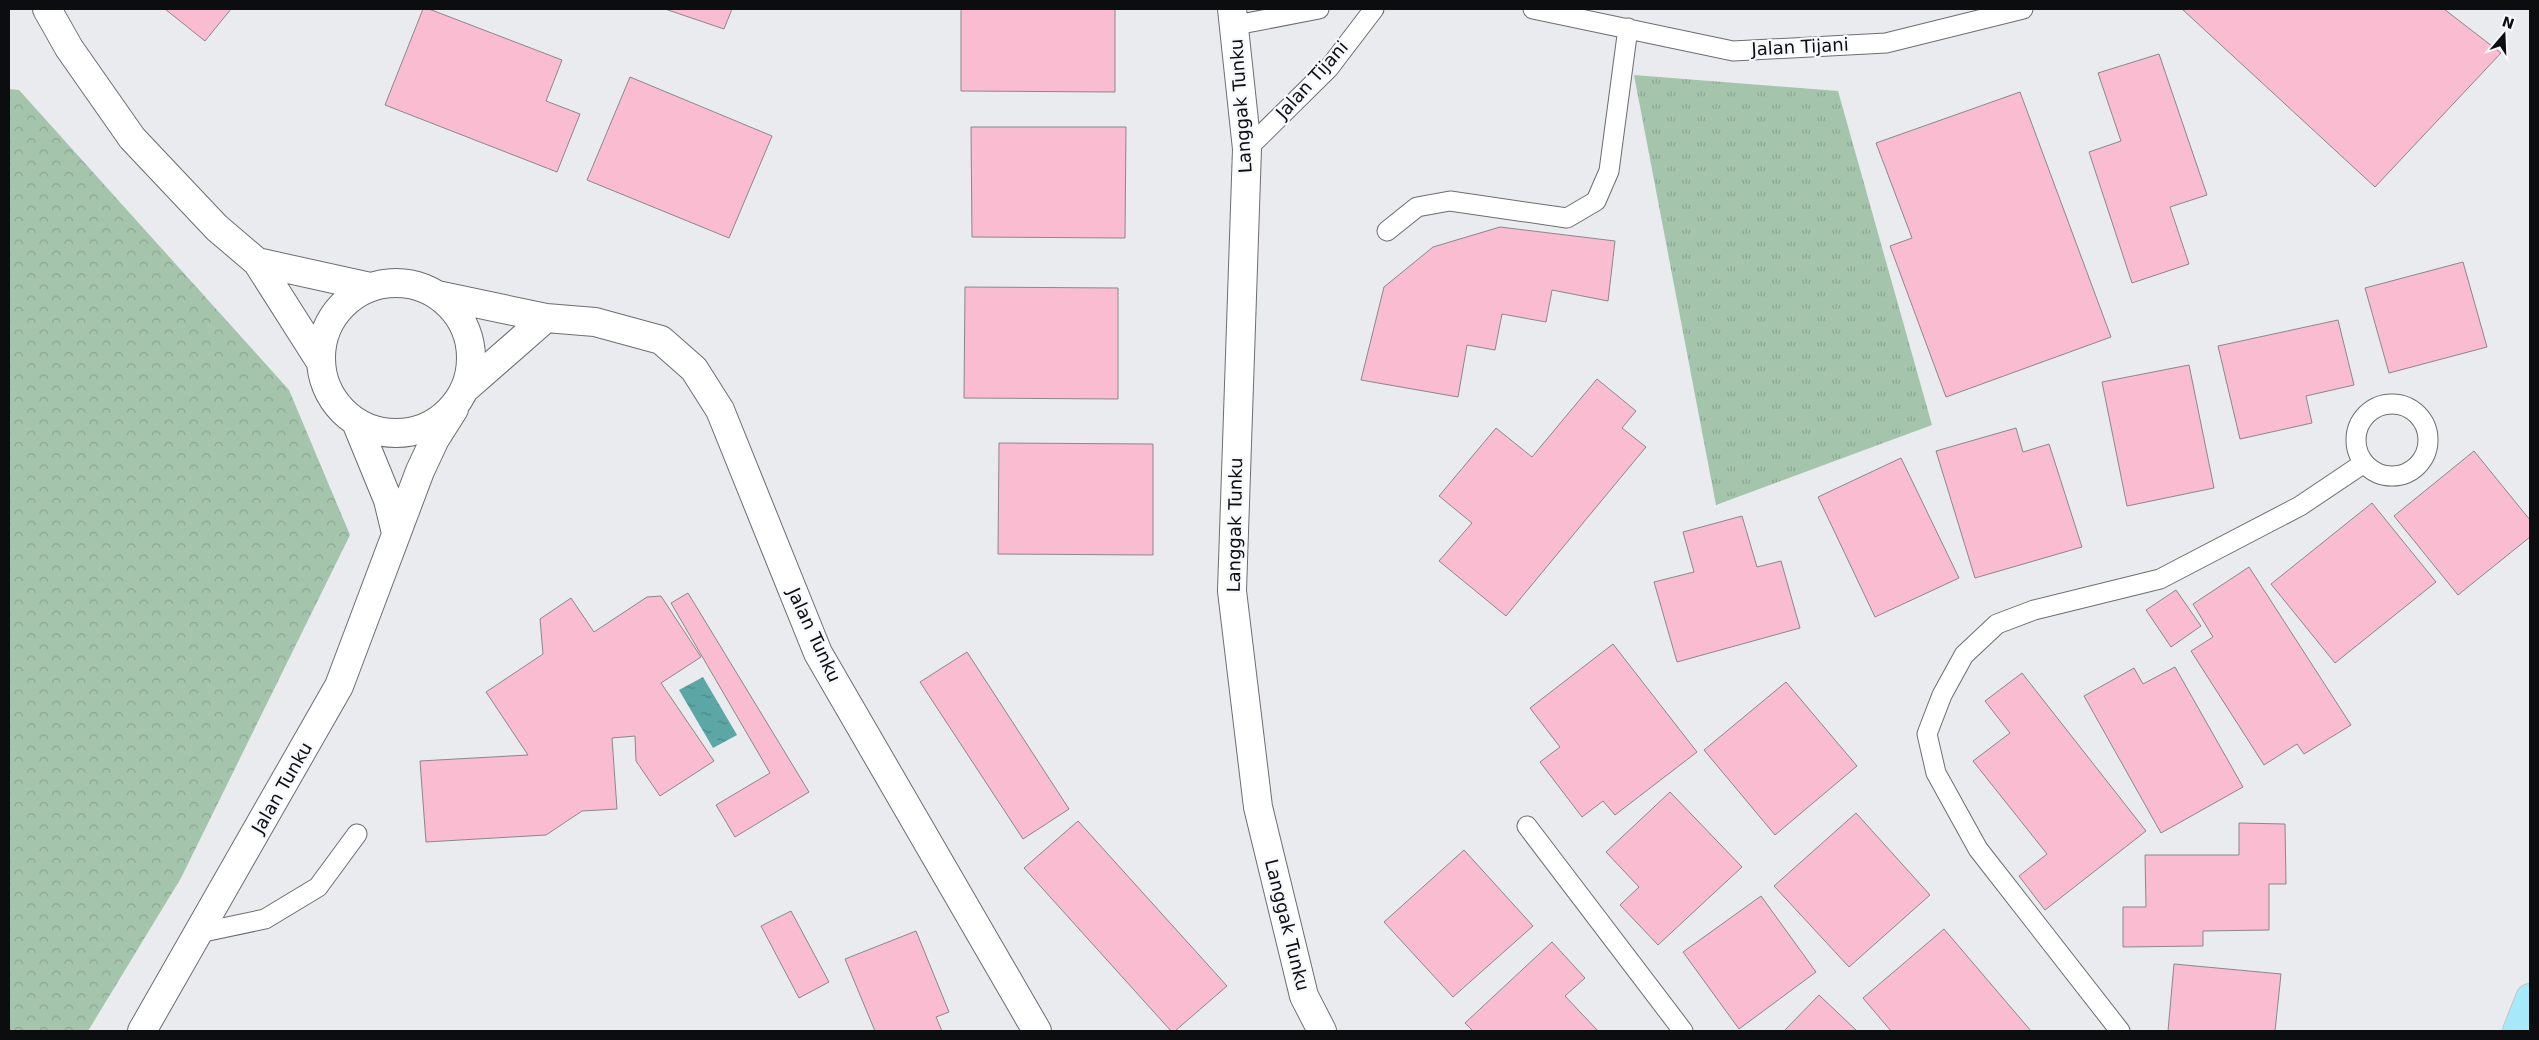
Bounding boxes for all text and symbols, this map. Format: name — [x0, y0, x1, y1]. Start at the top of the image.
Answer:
north arrow — [2479, 10, 2529, 60]
text: N — [2500, 13, 2516, 32]
street label: Jalan Tijani — [1750, 33, 1849, 60]
street label: Jalan Tijani — [1271, 36, 1352, 124]
street label: Langgak Tunku — [1225, 38, 1256, 174]
street label: Langgak Tunku — [1223, 457, 1246, 593]
street label: Jalan Tunku — [783, 583, 845, 685]
street label: Jalan Tunku — [247, 738, 316, 838]
street label: Langgak Tunku — [1261, 857, 1314, 993]

